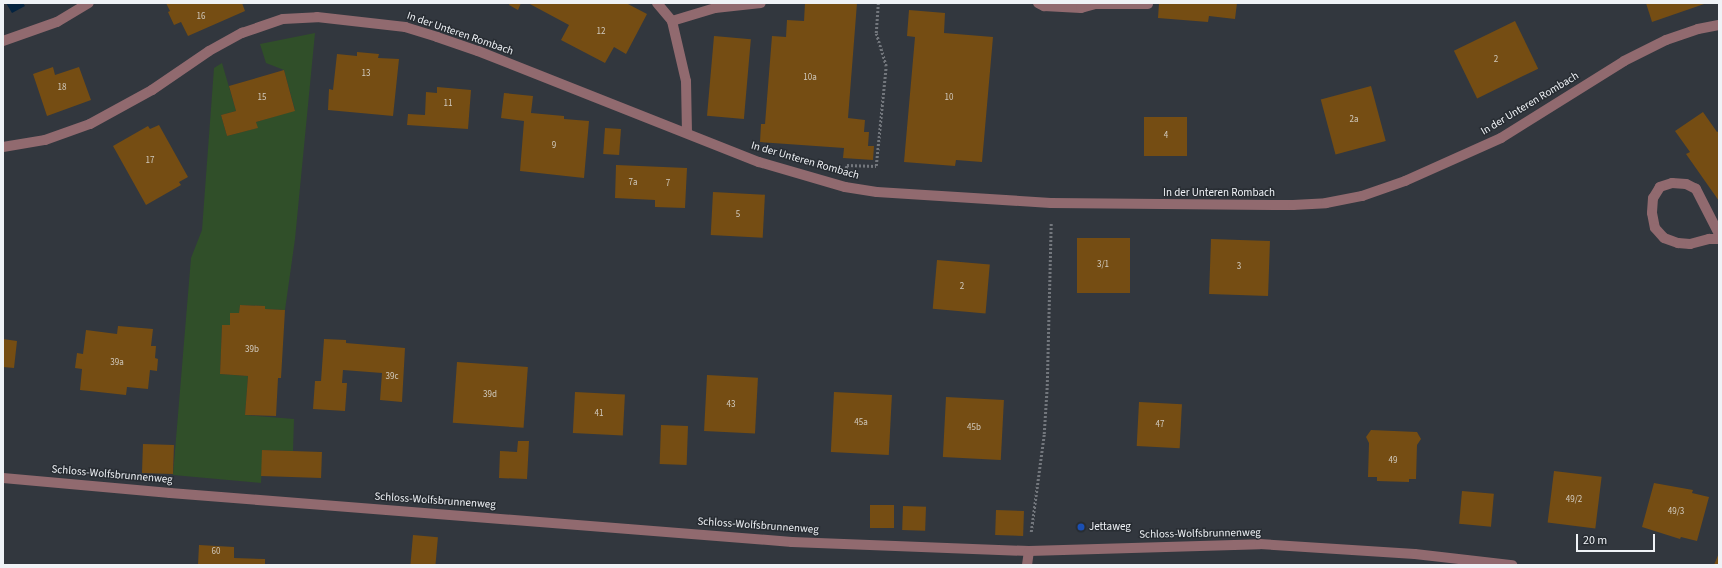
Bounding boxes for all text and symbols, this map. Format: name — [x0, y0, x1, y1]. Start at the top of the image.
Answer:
street label: In der Unteren Rombach — [405, 10, 515, 58]
house number: 16 — [197, 12, 205, 22]
house number: 12 — [597, 27, 605, 37]
house number: 2 — [1494, 55, 1498, 65]
house number: 13 — [362, 69, 370, 79]
street label: In der Unteren Rombach — [1479, 70, 1581, 138]
house number: 10a — [803, 73, 817, 83]
house number: 18 — [58, 83, 66, 93]
house number: 15 — [258, 93, 266, 103]
house number: 10 — [945, 93, 953, 103]
house number: 11 — [444, 99, 452, 109]
house number: 2a — [1349, 115, 1359, 125]
house number: 4 — [1164, 131, 1168, 141]
street label: In der Unteren Rombach — [749, 139, 861, 183]
house number: 9 — [552, 141, 556, 151]
house number: 17 — [146, 156, 154, 166]
house number: 7a — [628, 178, 638, 188]
house number: 7 — [666, 179, 670, 189]
street label: In der Unteren Rombach — [1163, 186, 1275, 200]
house number: 5 — [736, 210, 740, 220]
house number: 3/1 — [1097, 260, 1109, 270]
house number: 3 — [1237, 262, 1241, 272]
house number: 2 — [960, 282, 964, 292]
house number: 39b — [245, 345, 259, 355]
house number: 39a — [110, 358, 124, 368]
house number: 39c — [385, 372, 399, 382]
house number: 39d — [483, 390, 497, 400]
house number: 43 — [727, 400, 735, 410]
house number: 41 — [595, 409, 603, 419]
house number: 45a — [854, 418, 868, 428]
house number: 47 — [1156, 420, 1164, 430]
house number: 45b — [967, 423, 981, 433]
house number: 49 — [1389, 456, 1397, 466]
street label: Schloss-Wolfsbrunnenweg — [51, 463, 173, 487]
street label: Schloss-Wolfsbrunnenweg — [374, 490, 496, 512]
house number: 49/2 — [1566, 495, 1582, 505]
house number: 49/3 — [1668, 507, 1684, 517]
street label: Schloss-Wolfsbrunnenweg — [697, 515, 819, 537]
place label: Jettaweg — [1089, 520, 1131, 534]
marker: Jettaweg — [1076, 522, 1086, 532]
street label: Schloss-Wolfsbrunnenweg — [1139, 526, 1261, 542]
scale bar — [1578, 526, 1657, 552]
text: 20 m — [1583, 532, 1607, 549]
house number: 60 — [212, 547, 220, 557]

